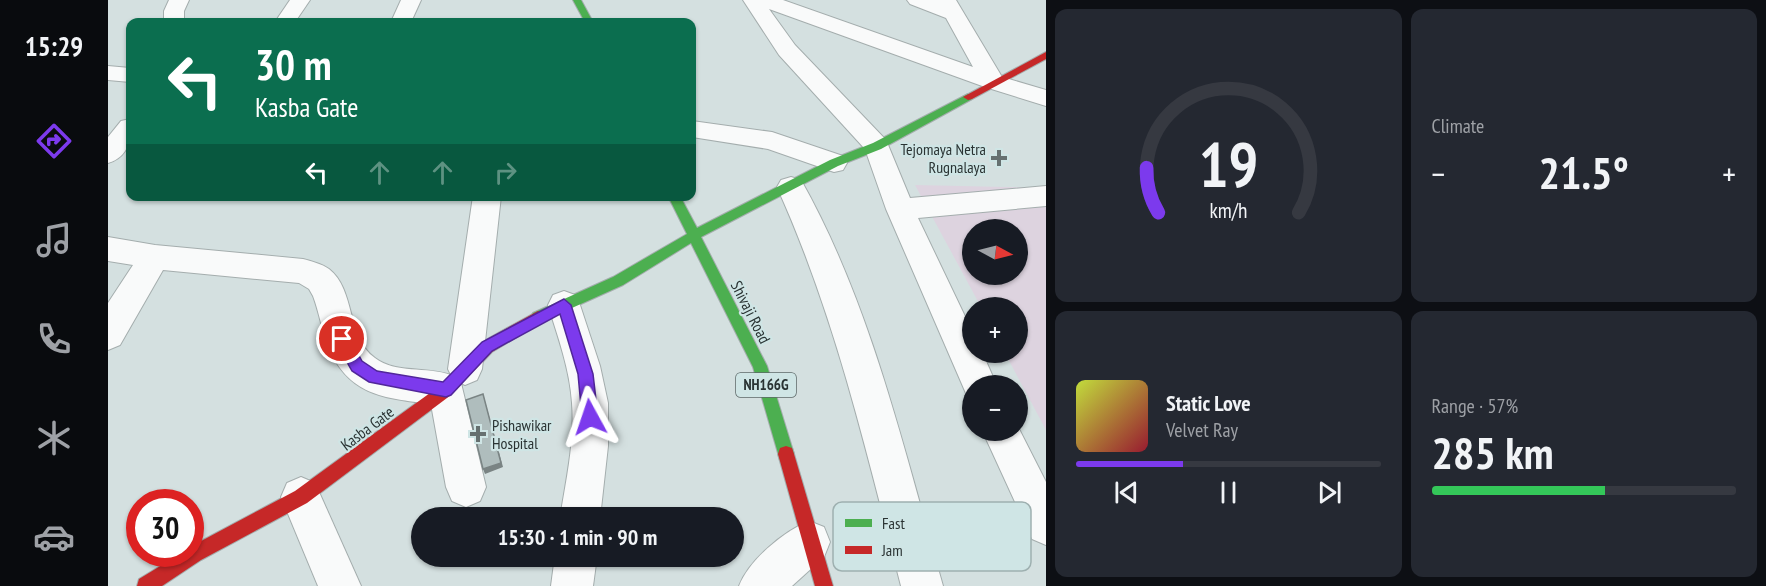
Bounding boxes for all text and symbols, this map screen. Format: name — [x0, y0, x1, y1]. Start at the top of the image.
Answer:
text: 15:29 — [25, 29, 83, 63]
text: 30 m — [255, 37, 332, 92]
icon: left — [156, 42, 234, 120]
text: Kasba Gate — [255, 90, 358, 124]
text: Climate — [1432, 113, 1484, 139]
icon: directions — [33, 120, 75, 162]
text: 19 — [1198, 123, 1258, 204]
place label: Tejomaya Netra Rugnalaya — [901, 139, 986, 177]
text: 21.5° — [1539, 143, 1629, 201]
marker: Tejomaya Netra Rugnalaya — [990, 149, 1008, 167]
text: − — [1432, 152, 1445, 195]
text: + — [1722, 152, 1736, 195]
icon: left — [300, 156, 333, 189]
icon: ahead — [363, 156, 396, 189]
icon: ahead — [426, 156, 459, 189]
icon: right — [489, 156, 522, 189]
text: km/h — [1209, 196, 1247, 224]
icon: music — [33, 219, 75, 261]
north arrow — [962, 219, 1028, 285]
map controls — [962, 219, 1028, 441]
street label: Shivaji Road — [727, 277, 775, 347]
button: + — [962, 297, 1028, 363]
pin — [316, 313, 367, 364]
icon: phone — [33, 318, 75, 360]
icon: arrive — [325, 322, 358, 355]
road number: NH166G — [736, 373, 796, 397]
button: − — [962, 375, 1028, 441]
position arrow — [558, 385, 622, 449]
text: Static Love — [1166, 389, 1251, 417]
text: Range · 57% — [1432, 393, 1518, 419]
street label: Kasba Gate — [337, 402, 397, 454]
place label: Pishawikar Hospital — [492, 415, 552, 453]
icon: climate — [33, 417, 75, 459]
text: Velvet Ray — [1166, 417, 1238, 443]
text: 285 km — [1432, 423, 1554, 481]
marker: Pishawikar Hospital — [469, 425, 487, 443]
icon: previous — [1110, 476, 1143, 509]
icon: pause — [1212, 476, 1245, 509]
icon: next — [1313, 476, 1346, 509]
speed limit sign: 30 — [126, 489, 204, 567]
legend — [833, 502, 1031, 571]
text: Fast — [882, 513, 905, 533]
icon: car — [33, 516, 75, 558]
text: 15:30 · 1 min · 90 m — [498, 523, 657, 551]
text: Jam — [881, 540, 903, 560]

